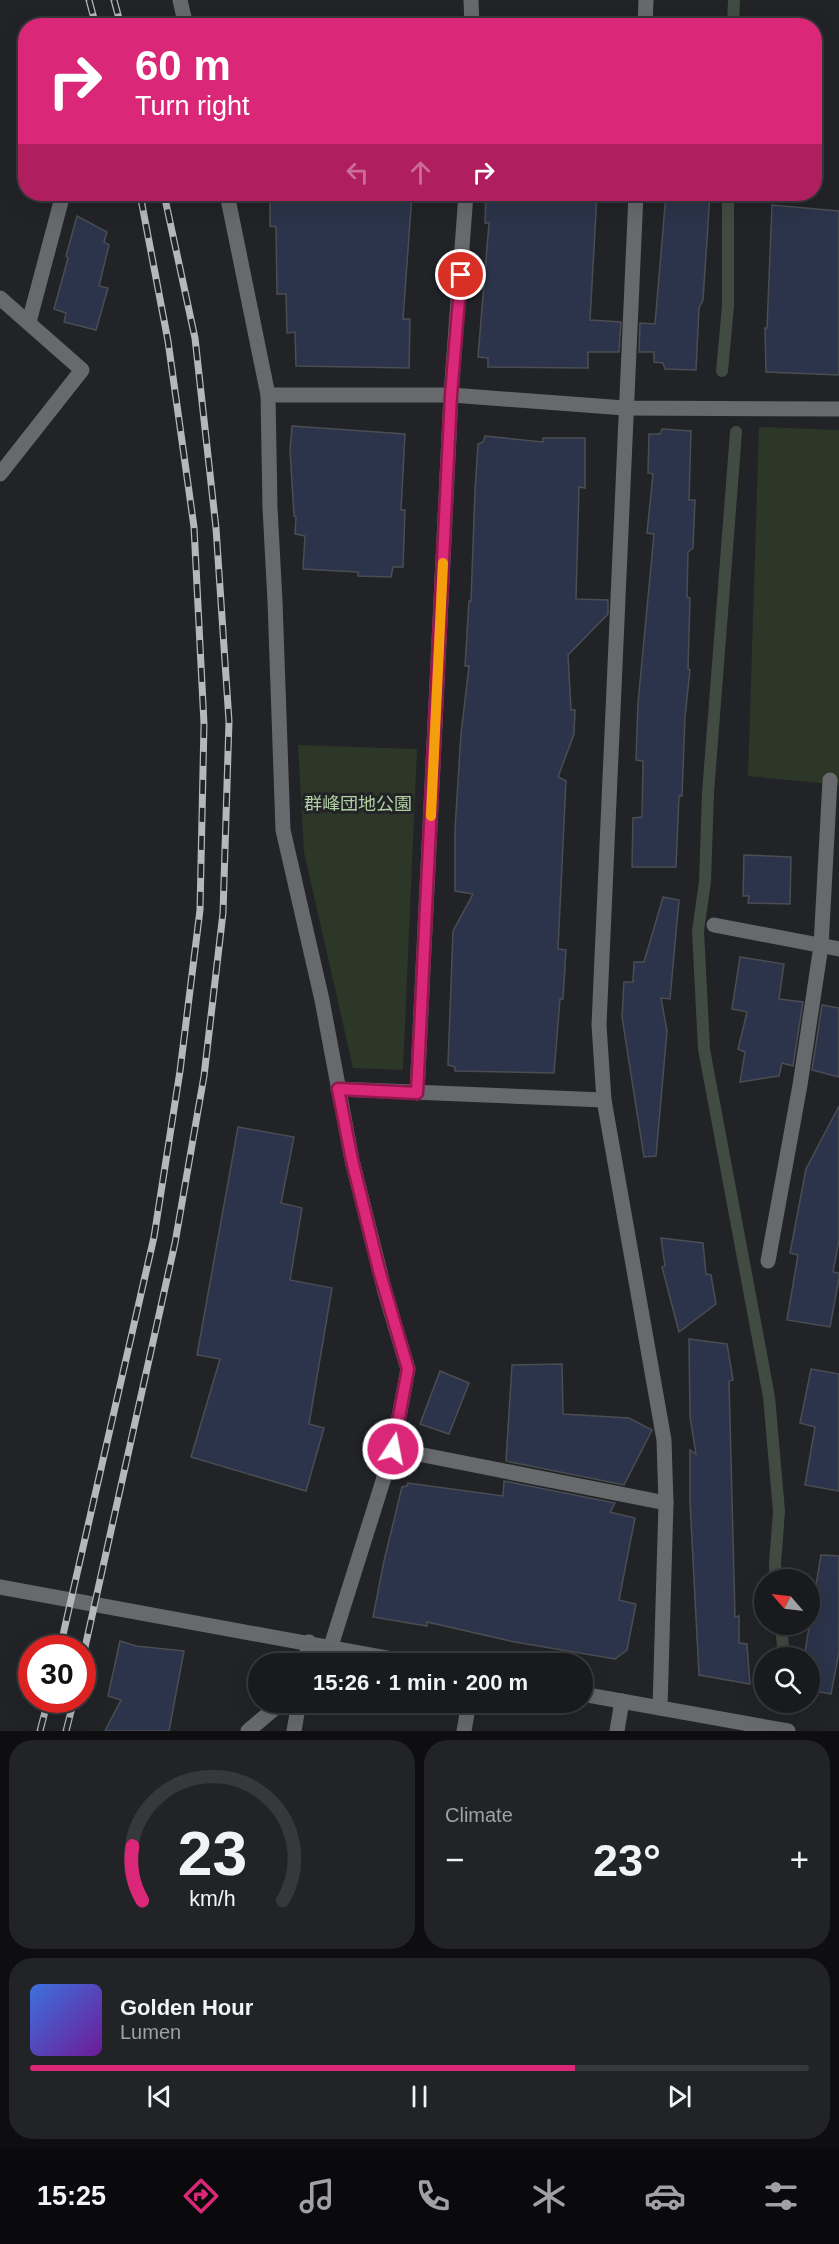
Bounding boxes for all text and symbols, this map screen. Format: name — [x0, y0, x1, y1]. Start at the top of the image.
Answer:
icon: right — [36, 42, 114, 120]
text: 60 m — [135, 42, 231, 89]
text: Turn right — [135, 91, 250, 121]
icon: left — [341, 156, 374, 189]
icon: ahead — [404, 156, 437, 189]
icon: right — [467, 156, 500, 189]
pin — [435, 249, 486, 300]
icon: arrive — [444, 258, 477, 291]
park label: 群峰団地公園 — [304, 794, 412, 814]
position arrow — [361, 1417, 425, 1481]
north arrow — [754, 1569, 820, 1635]
map controls — [754, 1569, 820, 1713]
speed limit sign: 30 — [18, 1635, 96, 1713]
button: search — [754, 1647, 820, 1713]
text: 15:26 · 1 min · 200 m — [313, 1670, 528, 1695]
text: Climate — [445, 1804, 513, 1826]
text: 23 — [177, 1819, 247, 1888]
text: 23° — [593, 1835, 661, 1886]
text: − — [445, 1841, 464, 1878]
text: + — [790, 1841, 809, 1878]
text: km/h — [189, 1888, 235, 1912]
text: Golden Hour — [120, 1995, 253, 2020]
text: Lumen — [120, 2021, 181, 2043]
icon: previous — [143, 2080, 176, 2113]
icon: pause — [403, 2080, 436, 2113]
icon: next — [663, 2080, 696, 2113]
icon: directions — [180, 2175, 222, 2217]
icon: music — [296, 2175, 338, 2217]
icon: phone — [412, 2175, 454, 2217]
icon: climate — [528, 2175, 570, 2217]
icon: car — [644, 2175, 686, 2217]
icon: filters — [760, 2175, 802, 2217]
text: 15:25 — [37, 2181, 106, 2211]

